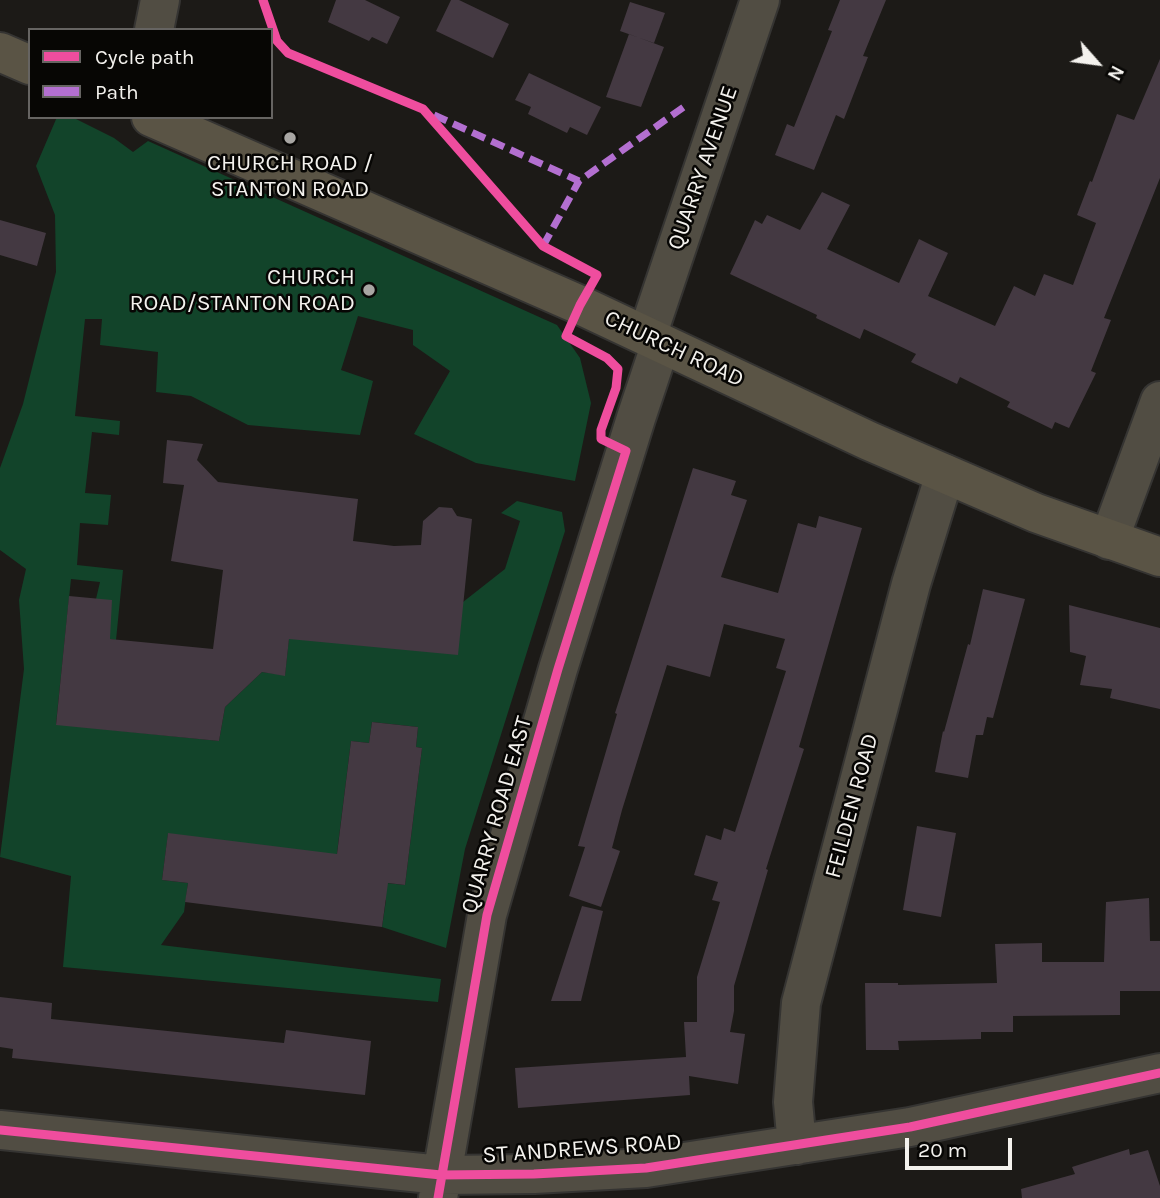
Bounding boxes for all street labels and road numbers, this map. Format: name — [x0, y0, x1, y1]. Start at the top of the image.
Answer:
street label: QUARRY AVENUE — [662, 82, 744, 254]
street label: CHURCH ROAD — [600, 305, 748, 393]
street label: QUARRY ROAD EAST — [456, 713, 538, 917]
street label: FEILDEN ROAD — [819, 731, 885, 881]
street label: ST ANDREWS ROAD — [482, 1128, 682, 1170]

